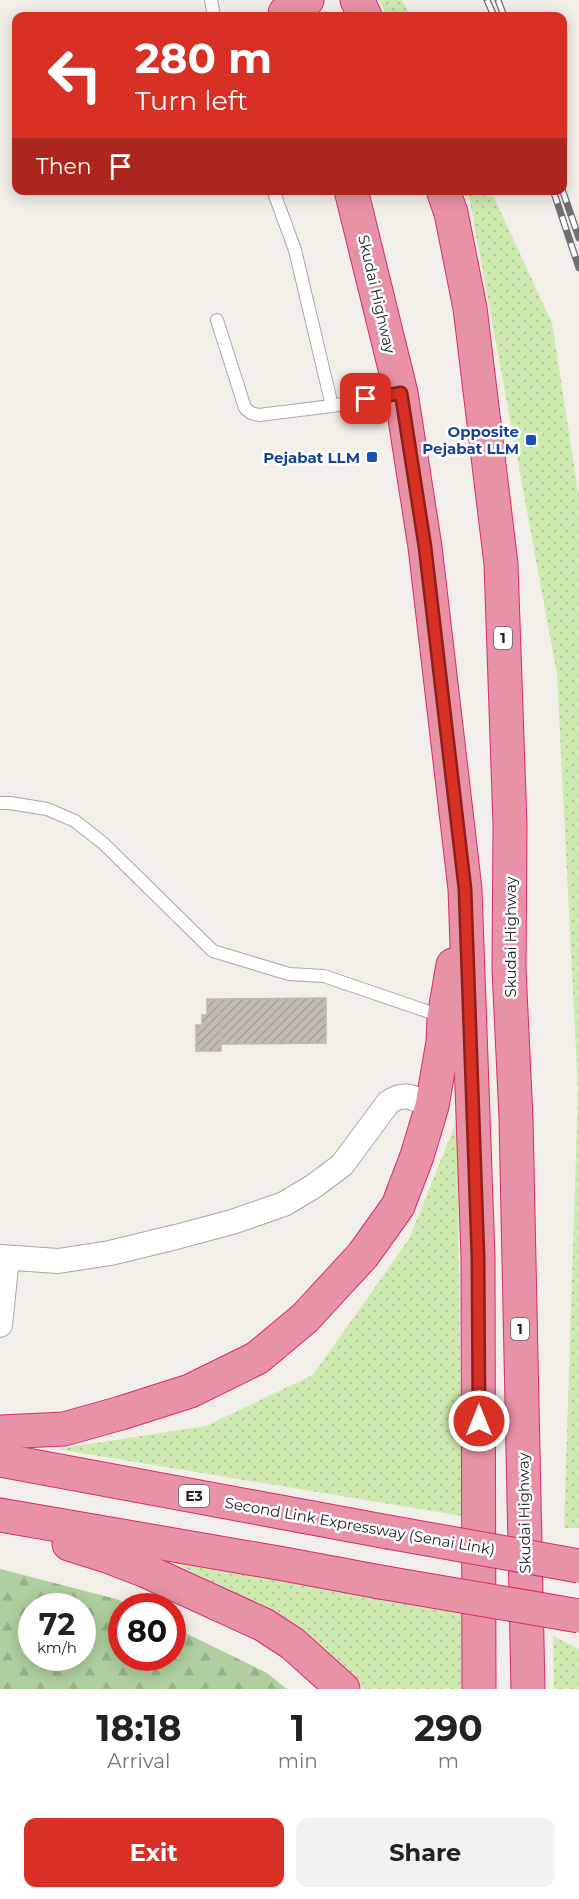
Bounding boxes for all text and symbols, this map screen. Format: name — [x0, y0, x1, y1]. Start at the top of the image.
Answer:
text: 280 m — [135, 32, 272, 84]
icon: left — [36, 36, 114, 114]
text: Turn left — [135, 84, 248, 117]
icon: arrive — [104, 150, 137, 183]
text: Then — [36, 153, 92, 180]
street label: Skudai Highway — [354, 233, 400, 356]
pin — [340, 373, 391, 424]
icon: arrive — [349, 382, 382, 415]
place label: Opposite Pejabat LLM — [422, 422, 519, 458]
marker: Opposite Pejabat LLM — [524, 433, 538, 447]
place label: Pejabat LLM — [263, 448, 360, 467]
marker: Pejabat LLM — [365, 450, 379, 464]
road number: 1 — [494, 627, 512, 649]
street label: Skudai Highway — [501, 876, 520, 998]
road number: 1 — [511, 1318, 529, 1340]
position arrow — [447, 1389, 511, 1453]
street label: Skudai Highway — [513, 1451, 535, 1574]
road number: E3 — [179, 1485, 209, 1507]
street label: Second Link Expressway (Senai Link) — [223, 1493, 497, 1559]
speed limit sign: 80 — [108, 1593, 186, 1671]
text: 72 — [39, 1606, 75, 1643]
text: km/h — [37, 1638, 77, 1657]
text: 18:18 — [96, 1706, 181, 1750]
text: 1 — [291, 1706, 305, 1750]
text: 290 — [414, 1706, 483, 1750]
text: Arrival — [107, 1749, 170, 1773]
text: min — [278, 1749, 318, 1773]
text: m — [438, 1749, 459, 1773]
button: Exit — [24, 1818, 284, 1887]
button: Share — [296, 1818, 555, 1887]

